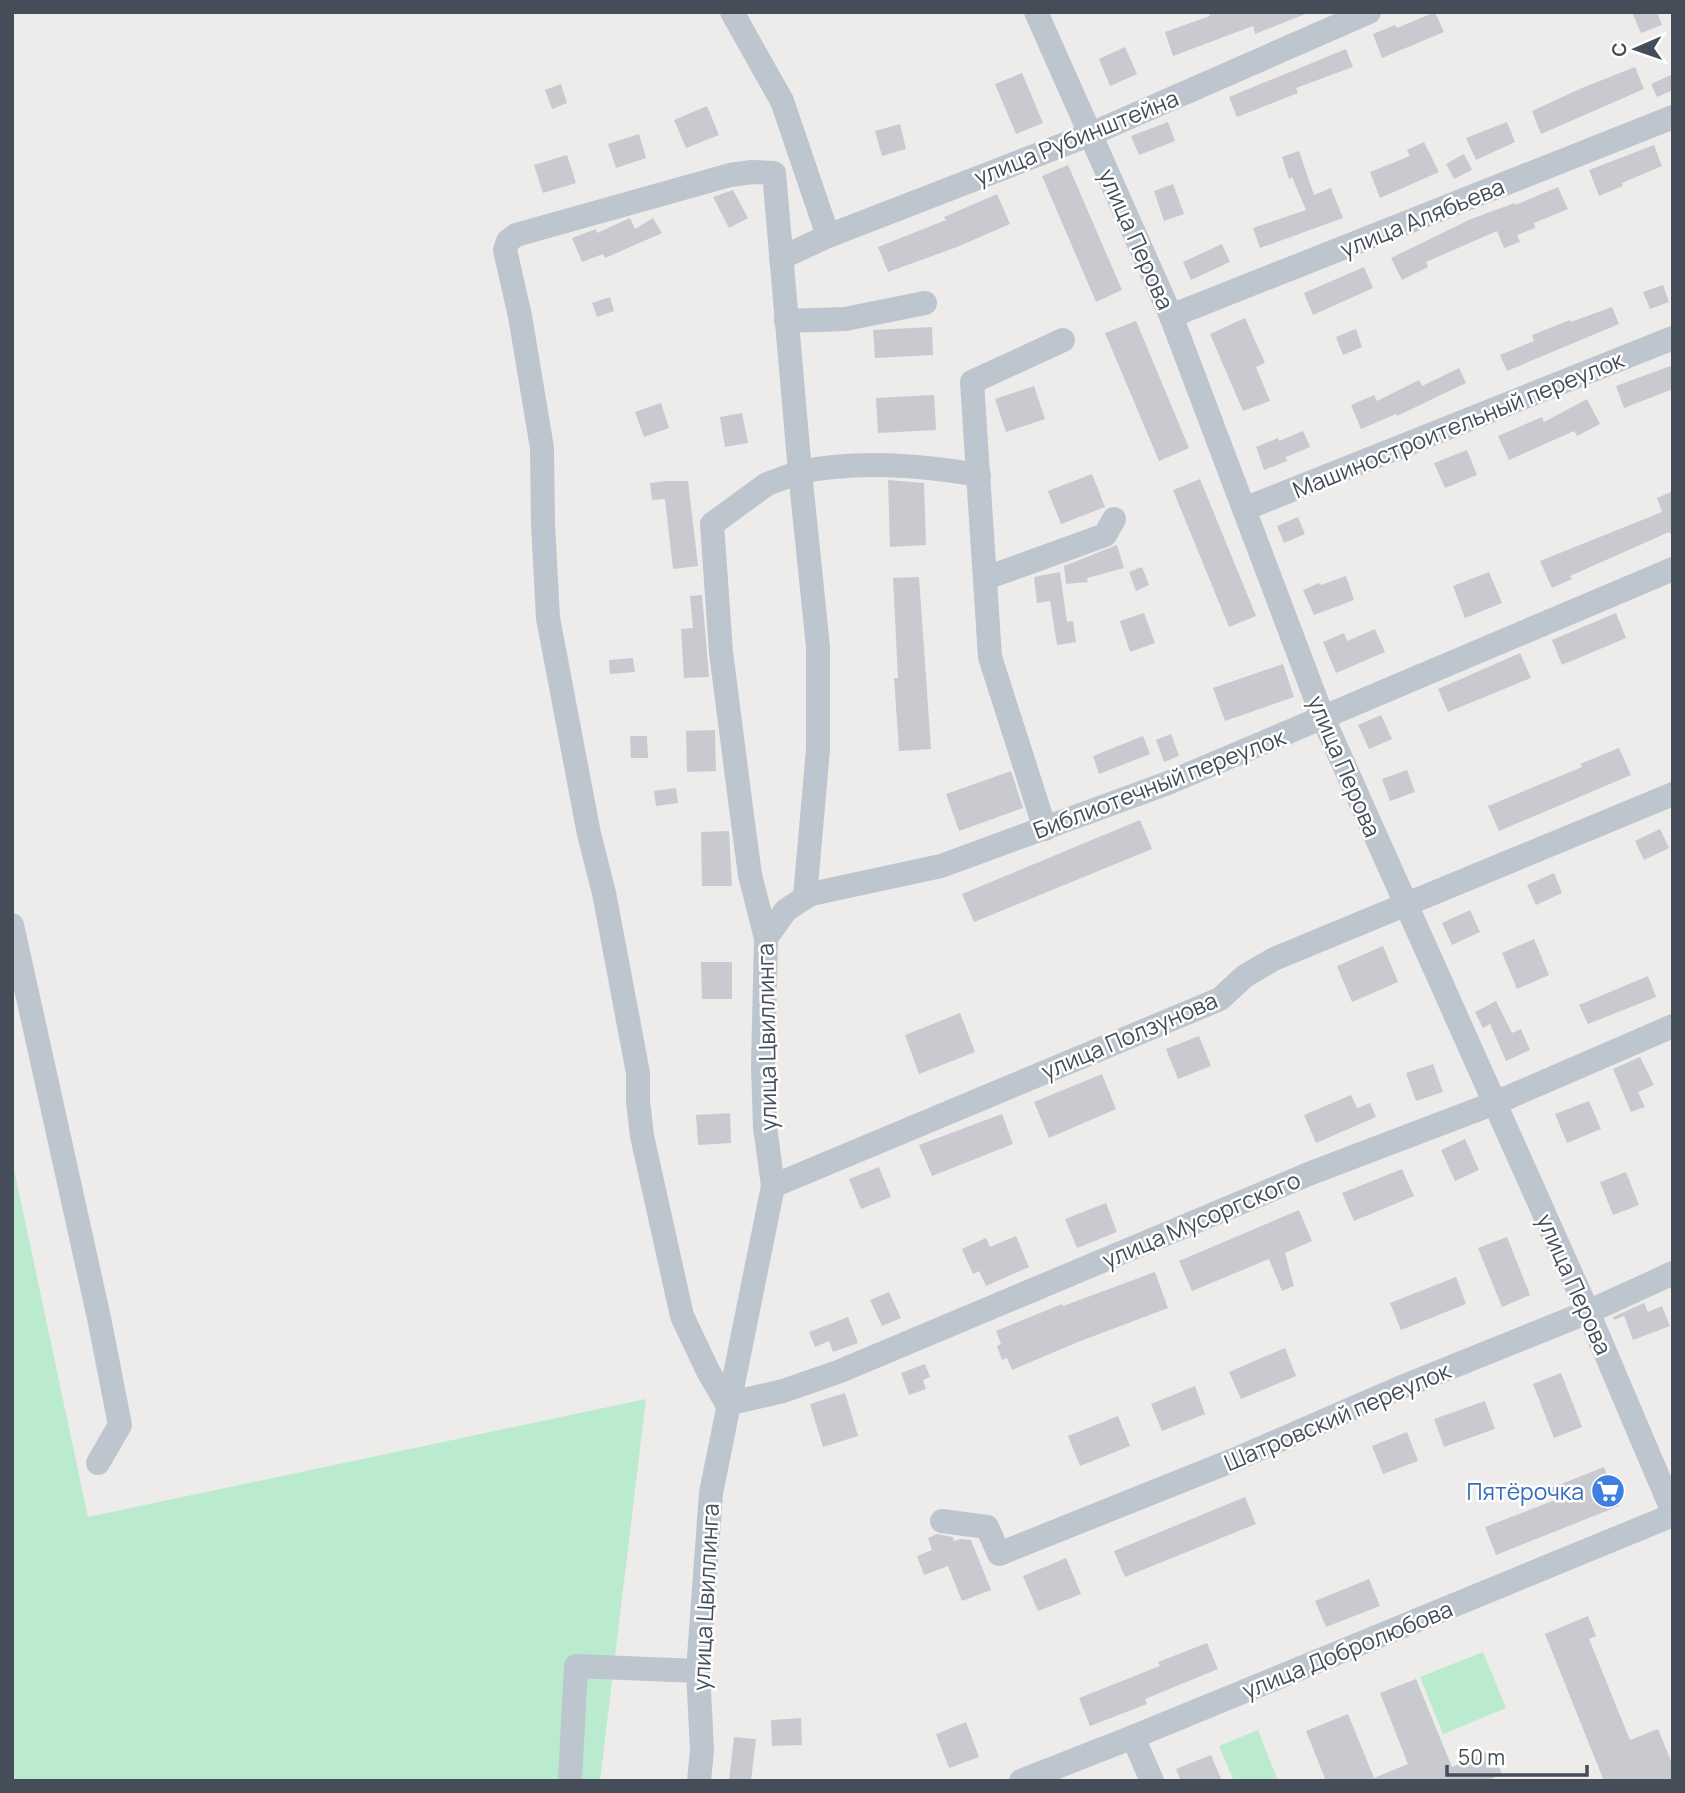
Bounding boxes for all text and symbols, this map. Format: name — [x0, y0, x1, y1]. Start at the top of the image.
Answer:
north arrow — [1601, 14, 1671, 84]
text: С — [1606, 42, 1632, 57]
street label: улица Рубинштейна — [969, 81, 1183, 193]
street label: улица Перова — [1092, 163, 1182, 315]
street label: улица Алябьева — [1335, 170, 1509, 264]
street label: Машиностроительный переулок — [1288, 343, 1629, 505]
street label: улица Перова — [1301, 690, 1389, 842]
street label: Библиотечный переулок — [1028, 720, 1290, 846]
street label: улица Цвиллинга — [748, 943, 784, 1131]
street label: улица Ползунова — [1036, 983, 1222, 1087]
street label: улица Мусоргского — [1097, 1163, 1305, 1275]
street label: улица Перова — [1530, 1208, 1620, 1360]
street label: Шатровский переулок — [1219, 1354, 1456, 1478]
supermarket icon: Пятёрочка — [1589, 1472, 1627, 1510]
place label: Пятёрочка — [1466, 1475, 1584, 1507]
street label: улица Цвиллинга — [684, 1502, 726, 1692]
street label: улица Добролюбова — [1237, 1592, 1457, 1706]
scale bar — [1447, 1734, 1587, 1778]
text: 50 m — [1458, 1743, 1505, 1771]

